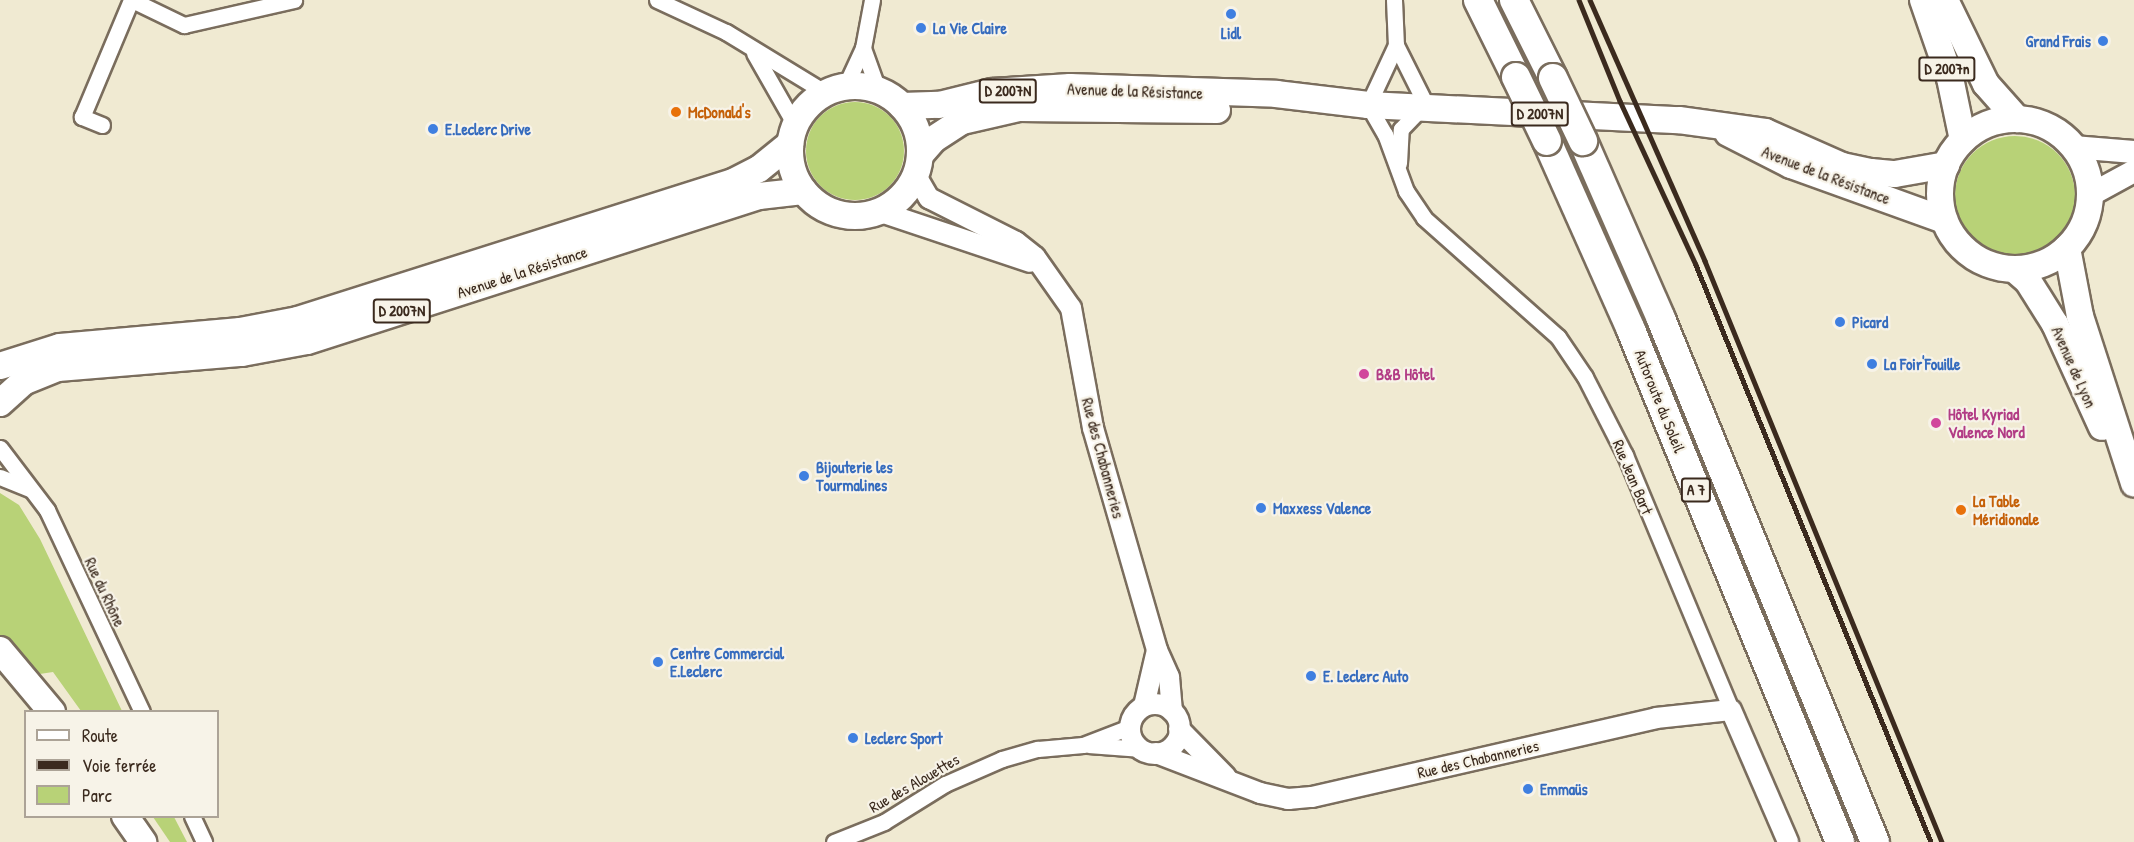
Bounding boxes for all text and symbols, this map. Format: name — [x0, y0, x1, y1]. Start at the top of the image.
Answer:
marker: Lidl — [1224, 7, 1238, 21]
place label: La Vie Claire — [933, 18, 1007, 38]
marker: La Vie Claire — [914, 21, 928, 35]
place label: Lidl — [1221, 23, 1241, 43]
place label: Grand Frais — [2026, 31, 2091, 51]
marker: Grand Frais — [2096, 34, 2110, 48]
road number: D 2007n — [1917, 57, 1977, 81]
road number: D 2007N — [978, 79, 1038, 103]
street label: Avenue de la Résistance — [1067, 79, 1203, 103]
place label: McDonald's — [688, 102, 751, 122]
road number: D 2007N — [1510, 102, 1570, 126]
marker: McDonald's — [669, 105, 683, 119]
place label: E.Leclerc Drive — [445, 119, 531, 139]
marker: E.Leclerc Drive — [426, 122, 440, 136]
street label: Avenue de la Résistance — [1759, 142, 1893, 208]
street label: Avenue de la Résistance — [454, 242, 590, 302]
road number: D 2007N — [372, 299, 432, 323]
place label: Picard — [1852, 312, 1888, 332]
marker: Picard — [1833, 315, 1847, 329]
street label: Avenue de Lyon — [2048, 323, 2100, 411]
street label: Autoroute du Soleil — [1631, 347, 1689, 455]
place label: La Foir'Fouille — [1884, 354, 1960, 374]
marker: La Foir'Fouille — [1865, 357, 1879, 371]
place label: B&B Hôtel — [1376, 364, 1434, 384]
marker: B&B Hôtel — [1357, 367, 1371, 381]
street label: Rue des Chabanneries — [1078, 396, 1128, 520]
place label: Hôtel Kyriad Valence Nord — [1948, 404, 2025, 442]
marker: Hôtel Kyriad Valence Nord — [1929, 416, 1943, 430]
street label: Rue Jean Bart — [1609, 437, 1657, 517]
place label: Bijouterie les Tourmalines — [816, 457, 893, 495]
marker: Bijouterie les Tourmalines — [797, 469, 811, 483]
road number: A 7 — [1680, 478, 1712, 502]
place label: La Table Méridionale — [1973, 491, 2039, 529]
place label: Maxxess Valence — [1273, 498, 1371, 518]
marker: Maxxess Valence — [1254, 501, 1268, 515]
marker: La Table Méridionale — [1954, 503, 1968, 517]
street label: Rue du Rhône — [81, 554, 129, 630]
place label: Centre Commercial E.Leclerc — [670, 643, 784, 681]
marker: Centre Commercial E.Leclerc — [651, 655, 665, 669]
place label: E. Leclerc Auto — [1323, 666, 1409, 686]
marker: E. Leclerc Auto — [1304, 669, 1318, 683]
legend — [24, 710, 219, 818]
text: Route — [82, 723, 118, 748]
place label: Leclerc Sport — [865, 728, 943, 748]
marker: Leclerc Sport — [846, 731, 860, 745]
street label: Rue des Chabanneries — [1415, 736, 1541, 782]
street label: Rue des Alouettes — [865, 749, 963, 817]
text: Voie ferrée — [82, 753, 157, 778]
place label: Emmaüs — [1540, 779, 1588, 799]
marker: Emmaüs — [1521, 782, 1535, 796]
text: Parc — [82, 783, 112, 808]

